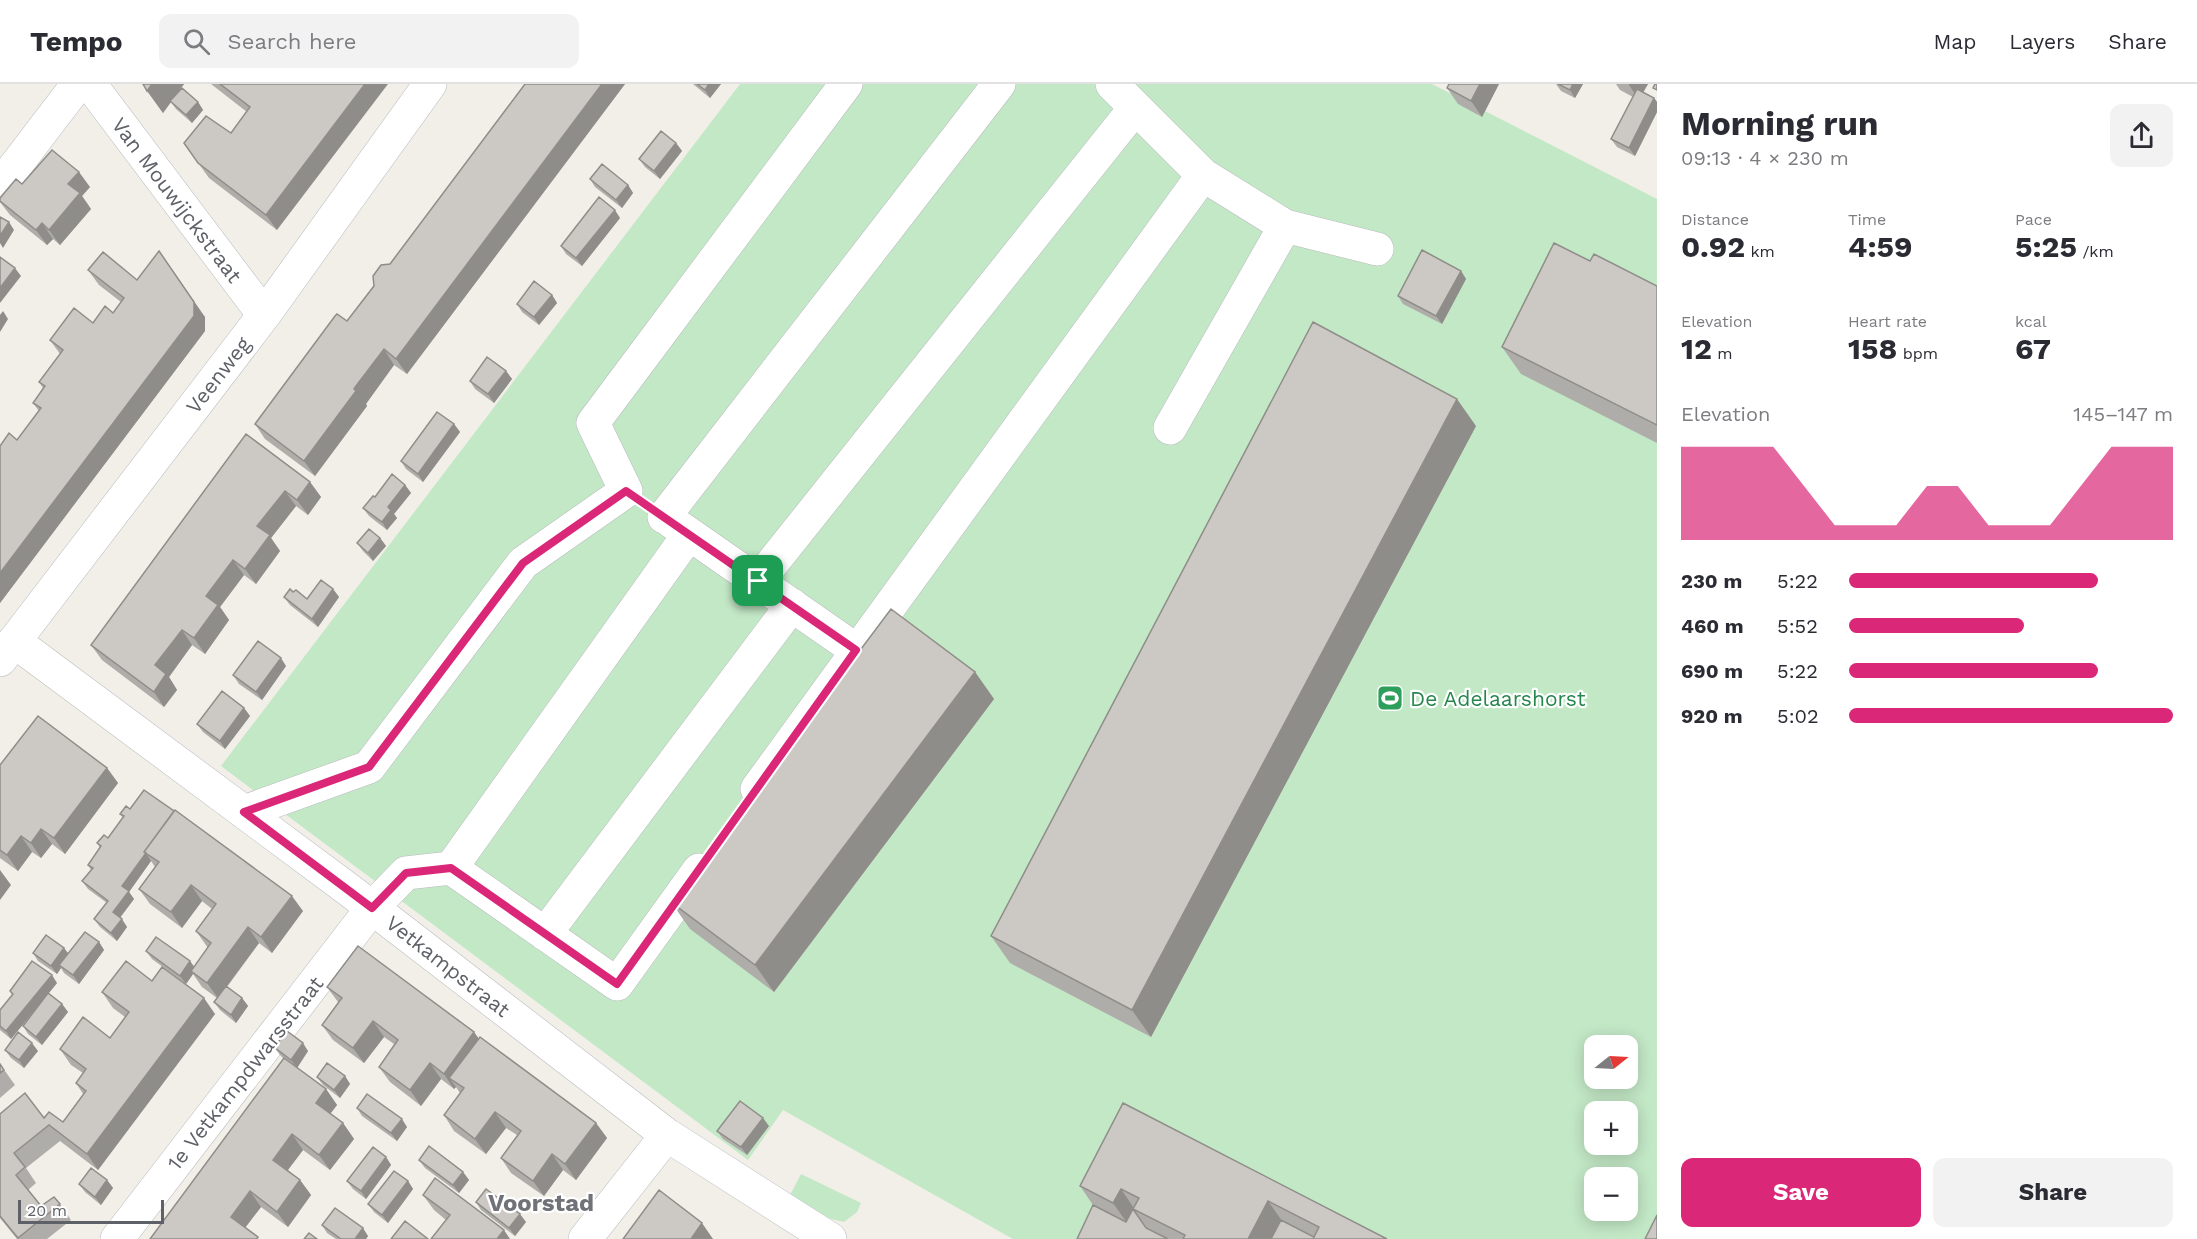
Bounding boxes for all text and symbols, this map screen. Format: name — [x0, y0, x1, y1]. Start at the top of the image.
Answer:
search box — [159, 14, 579, 68]
text: Tempo — [30, 25, 123, 58]
icon: search — [180, 25, 213, 58]
text: Search here — [228, 29, 357, 54]
text: Map — [1933, 29, 1976, 54]
text: Layers — [2009, 29, 2075, 54]
text: Share — [2108, 29, 2167, 54]
text: Morning run — [1681, 104, 1878, 143]
button: share — [2110, 104, 2173, 167]
street label: Van Mouwijckstraat — [107, 113, 247, 288]
text: 09:13 · 4 × 230 m — [1681, 146, 1849, 170]
text: Distance — [1681, 210, 1749, 229]
text: Time — [1848, 210, 1886, 229]
text: Pace — [2015, 210, 2052, 229]
text: 0.92 — [1681, 229, 1745, 264]
text: 4:59 — [1848, 229, 1912, 264]
text: 5:25 — [2015, 229, 2077, 264]
text: km — [1745, 242, 1775, 261]
text: /km — [2077, 242, 2114, 261]
text: Elevation — [1681, 312, 1752, 331]
text: Heart rate — [1848, 312, 1927, 331]
text: kcal — [2015, 312, 2047, 331]
street label: Veenweg — [180, 331, 256, 418]
text: 12 — [1681, 331, 1712, 366]
text: 158 — [1848, 331, 1897, 366]
text: 67 — [2015, 331, 2051, 366]
text: m — [1712, 344, 1733, 363]
text: bpm — [1897, 344, 1938, 363]
text: Elevation — [1681, 402, 1770, 426]
text: 145–147 m — [2073, 402, 2173, 426]
pin — [732, 555, 783, 606]
icon: arrive — [741, 564, 774, 597]
text: 230 m — [1681, 569, 1742, 593]
text: 5:22 — [1777, 569, 1818, 593]
text: 460 m — [1681, 614, 1744, 638]
text: 5:52 — [1777, 614, 1818, 638]
text: 690 m — [1681, 659, 1743, 683]
text: 5:22 — [1777, 659, 1818, 683]
sports icon: De Adelaarshorst — [1375, 683, 1405, 713]
place label: De Adelaarshorst — [1410, 686, 1586, 711]
text: 920 m — [1681, 704, 1743, 728]
text: 5:02 — [1777, 704, 1819, 728]
street label: Vetkampstraat — [381, 910, 515, 1022]
street label: 1e Vetkampdwarsstraat — [162, 971, 328, 1175]
north arrow — [1584, 1035, 1638, 1089]
map controls — [1584, 1035, 1638, 1221]
button: + — [1584, 1101, 1638, 1155]
button: Save — [1681, 1158, 1921, 1227]
button: Share — [1933, 1158, 2173, 1227]
button: − — [1584, 1167, 1638, 1221]
district label: Voorstad — [488, 1189, 594, 1217]
scale bar — [18, 1197, 164, 1224]
text: 20 m — [27, 1201, 67, 1220]

